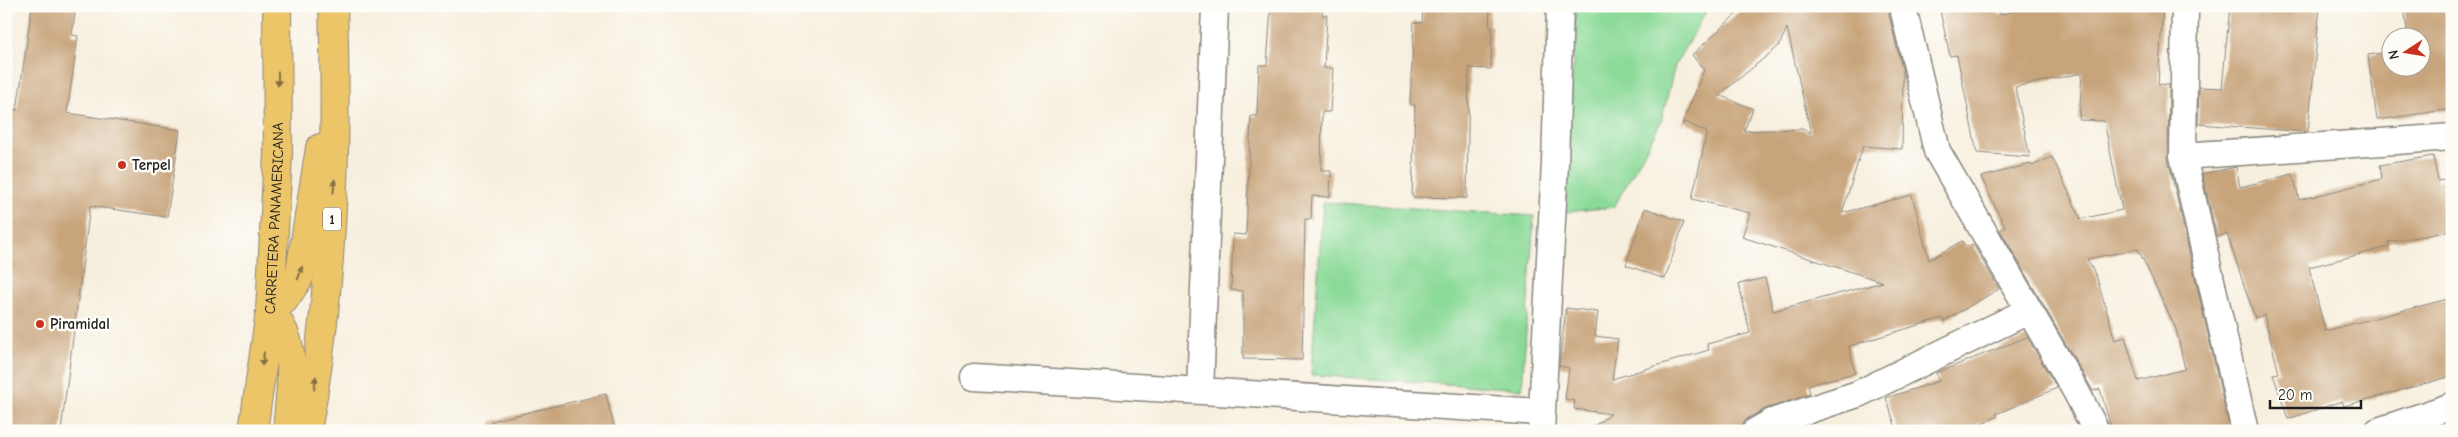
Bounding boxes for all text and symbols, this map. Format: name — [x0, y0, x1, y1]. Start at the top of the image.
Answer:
north arrow — [2380, 28, 2430, 78]
text: N — [2385, 48, 2403, 61]
one-way arrow — [274, 72, 282, 88]
street label: CARRETERA PANAMERICANA — [261, 122, 287, 315]
place label: Terpel — [132, 156, 171, 174]
marker: Terpel — [116, 159, 128, 171]
one-way arrow — [330, 178, 338, 194]
road number: 1 — [323, 208, 341, 230]
one-way arrow — [296, 265, 304, 280]
place label: Piramidal — [50, 315, 110, 333]
marker: Piramidal — [34, 318, 46, 330]
one-way arrow — [259, 351, 267, 367]
one-way arrow — [311, 374, 319, 390]
scale bar — [2270, 377, 2362, 409]
text: 20 m — [2278, 386, 2312, 404]

